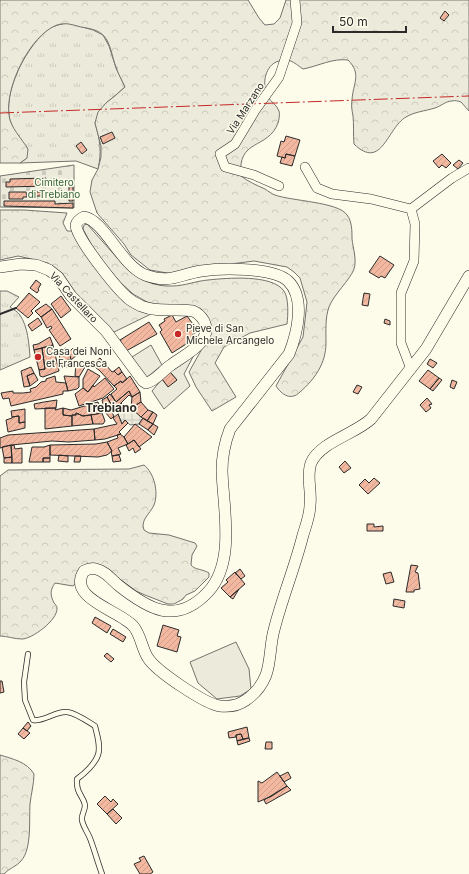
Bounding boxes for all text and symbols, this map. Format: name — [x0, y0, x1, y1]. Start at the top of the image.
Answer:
scale bar — [333, 8, 406, 34]
text: 50 m — [339, 14, 368, 29]
street label: Via Marzano — [224, 80, 266, 136]
park label: Cimitero di Trebiano — [28, 176, 80, 200]
street label: Via Castellaro — [47, 269, 101, 325]
place label: Pieve di San Michele Arcangelo — [186, 322, 274, 346]
marker: Pieve di San Michele Arcangelo — [173, 329, 183, 339]
place label: Casa dei Noni et Francesca — [46, 345, 112, 369]
marker: Casa dei Noni et Francesca — [33, 352, 43, 362]
district label: Trebiano — [85, 400, 137, 415]

